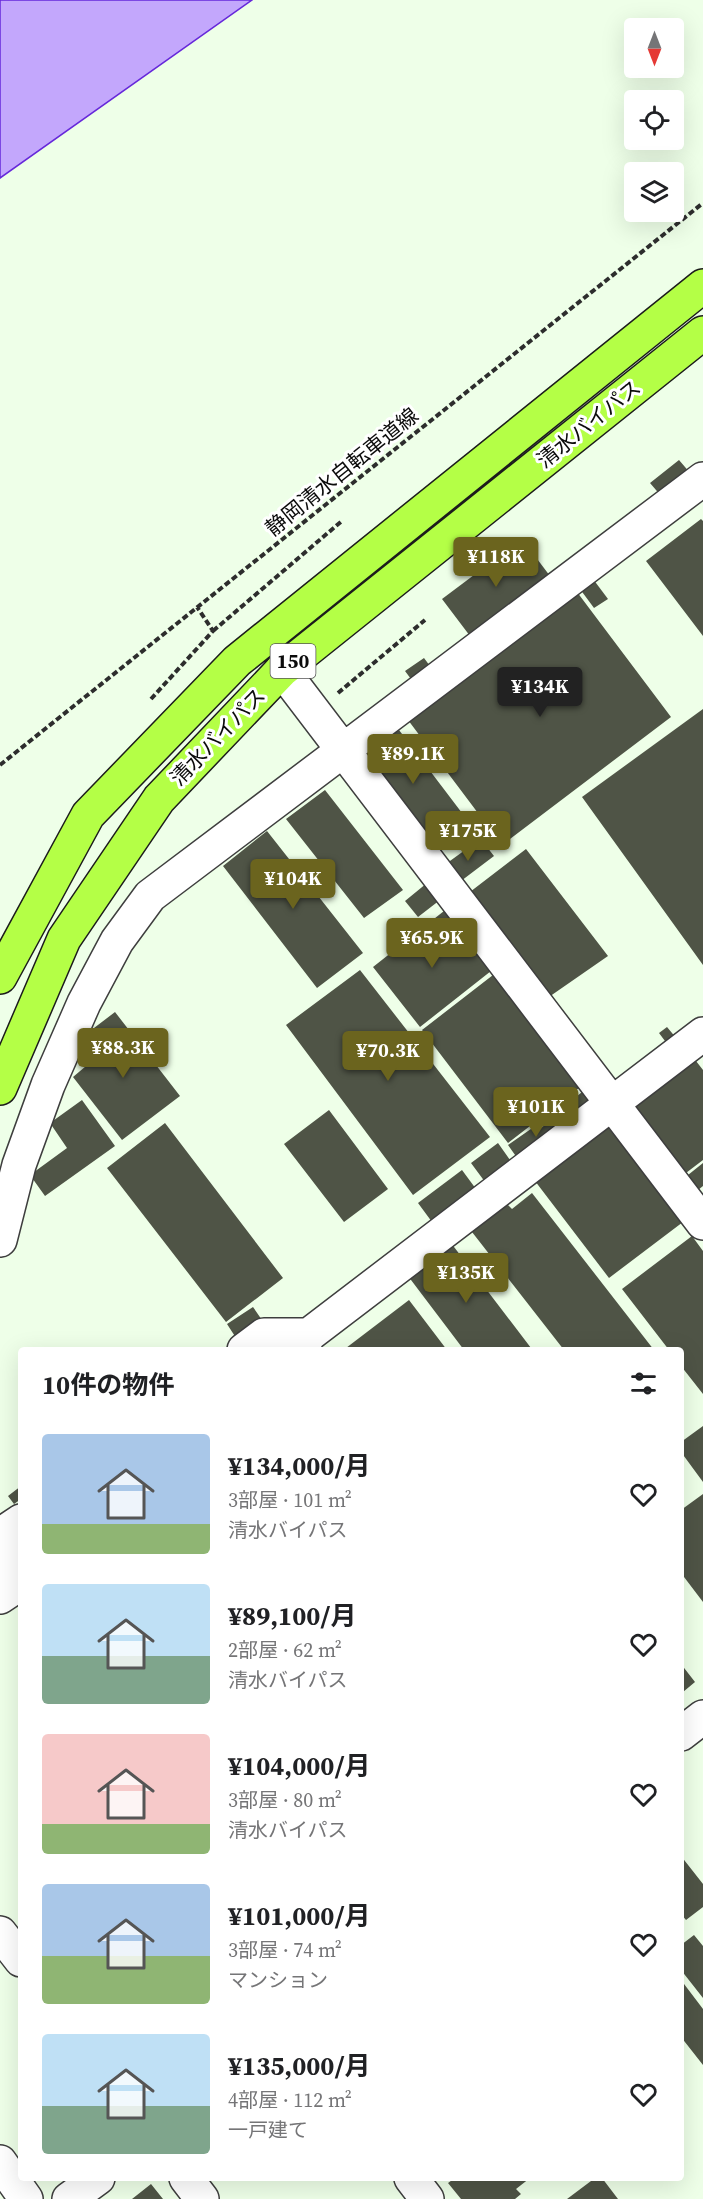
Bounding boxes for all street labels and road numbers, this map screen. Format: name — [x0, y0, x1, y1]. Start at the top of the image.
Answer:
street label: 清水バイパス — [531, 373, 647, 474]
street label: 静岡清水自転車道線 — [259, 401, 424, 542]
road number: 150 — [270, 644, 316, 678]
street label: 清水バイパス — [164, 681, 272, 792]

